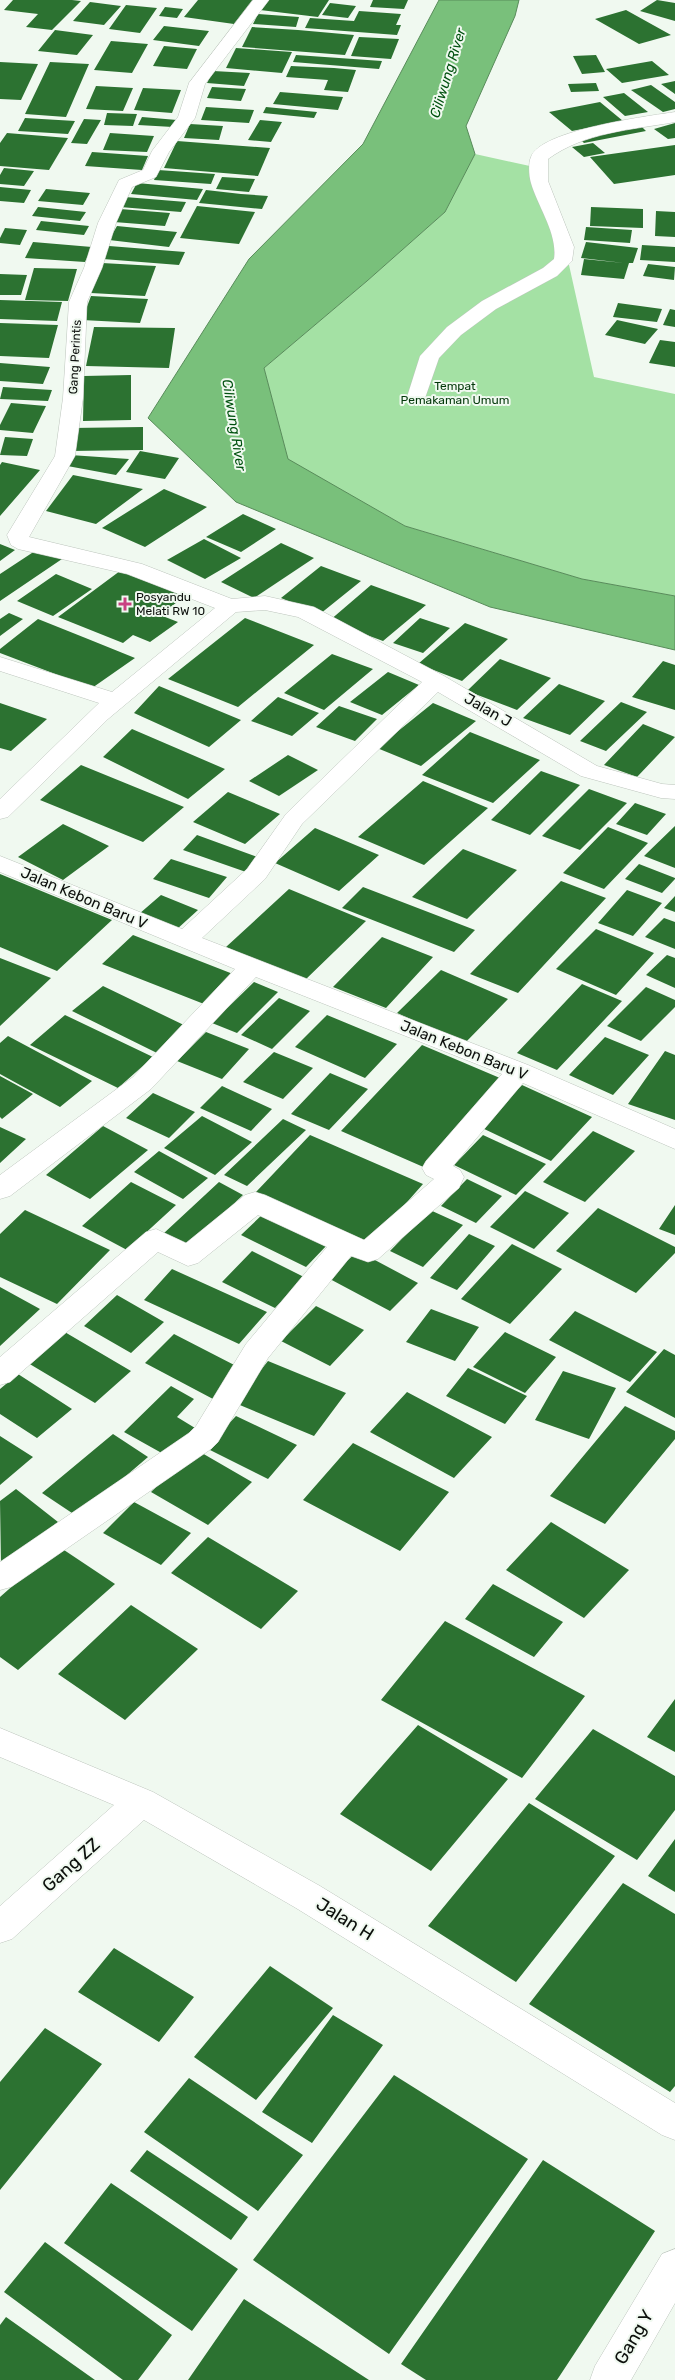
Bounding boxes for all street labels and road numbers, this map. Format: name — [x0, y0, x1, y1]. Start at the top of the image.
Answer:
street label: Gang Perintis — [66, 319, 84, 395]
street label: Jalan J — [461, 689, 515, 731]
street label: Jalan Kebon Baru V — [18, 863, 150, 933]
street label: Jalan Kebon Baru V — [398, 1016, 530, 1084]
street label: Gang ZZ — [38, 1833, 104, 1897]
street label: Jalan H — [312, 1893, 378, 1945]
street label: Gang Y — [610, 2305, 659, 2368]

